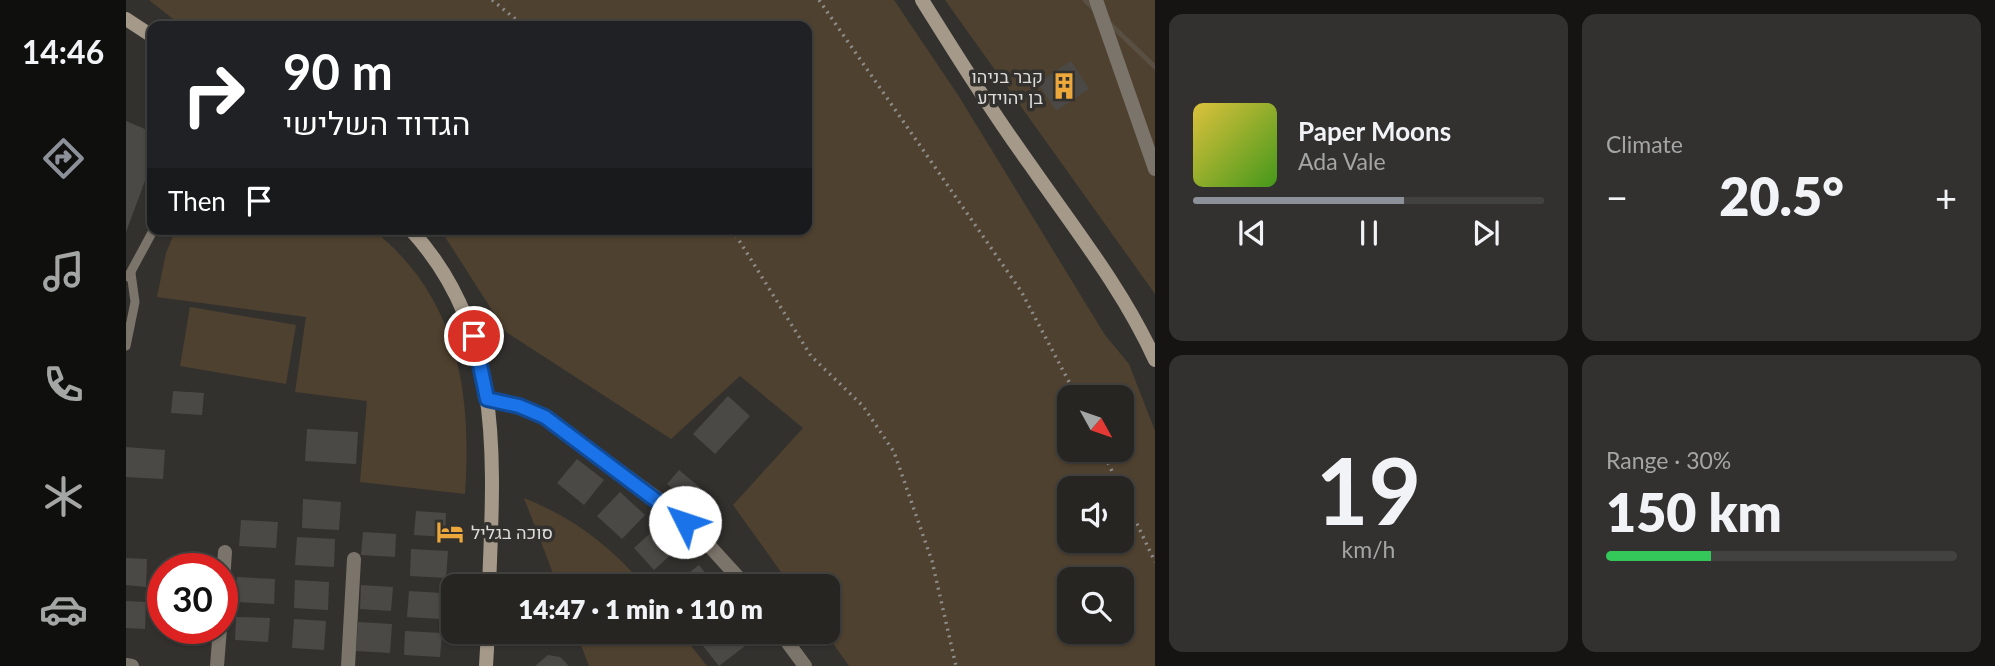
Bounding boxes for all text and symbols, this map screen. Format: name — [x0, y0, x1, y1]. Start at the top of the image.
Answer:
text: 14:46 — [22, 32, 104, 71]
text: 90 m — [283, 42, 393, 100]
icon: right — [168, 49, 259, 140]
place label: קבר בניהו בן יהוידע — [972, 65, 1044, 108]
building icon: קבר בניהו בן יהוידע — [1049, 71, 1079, 101]
text: הגדוד השלישי — [283, 103, 471, 142]
text: Paper Moons — [1298, 115, 1451, 147]
text: Climate — [1606, 130, 1683, 158]
icon: directions — [39, 134, 88, 183]
text: Ada Vale — [1298, 147, 1386, 175]
text: 20.5° — [1719, 165, 1844, 227]
text: − — [1606, 174, 1628, 220]
text: + — [1935, 174, 1957, 220]
icon: arrive — [240, 182, 278, 220]
text: Then — [168, 185, 226, 217]
icon: previous — [1233, 214, 1271, 252]
icon: pause — [1350, 214, 1388, 252]
icon: next — [1467, 214, 1505, 252]
icon: music — [39, 247, 88, 296]
pin — [444, 306, 504, 366]
icon: arrive — [455, 317, 493, 355]
icon: phone — [39, 360, 88, 409]
north arrow — [1057, 385, 1134, 462]
map controls — [1057, 385, 1134, 644]
text: 19 — [1316, 435, 1421, 544]
text: Range · 30% — [1606, 446, 1731, 474]
icon: climate — [39, 472, 88, 521]
button: sound — [1057, 476, 1134, 553]
text: 150 km — [1606, 481, 1782, 543]
position arrow — [648, 485, 722, 559]
hotel icon: סוכה בגליל — [435, 517, 465, 547]
place label: סוכה בגליל — [471, 521, 553, 543]
text: km/h — [1342, 535, 1395, 563]
speed limit sign: 30 — [147, 553, 238, 644]
button: search — [1057, 567, 1134, 644]
icon: car — [39, 585, 88, 634]
text: 14:47 · 1 min · 110 m — [518, 593, 763, 625]

